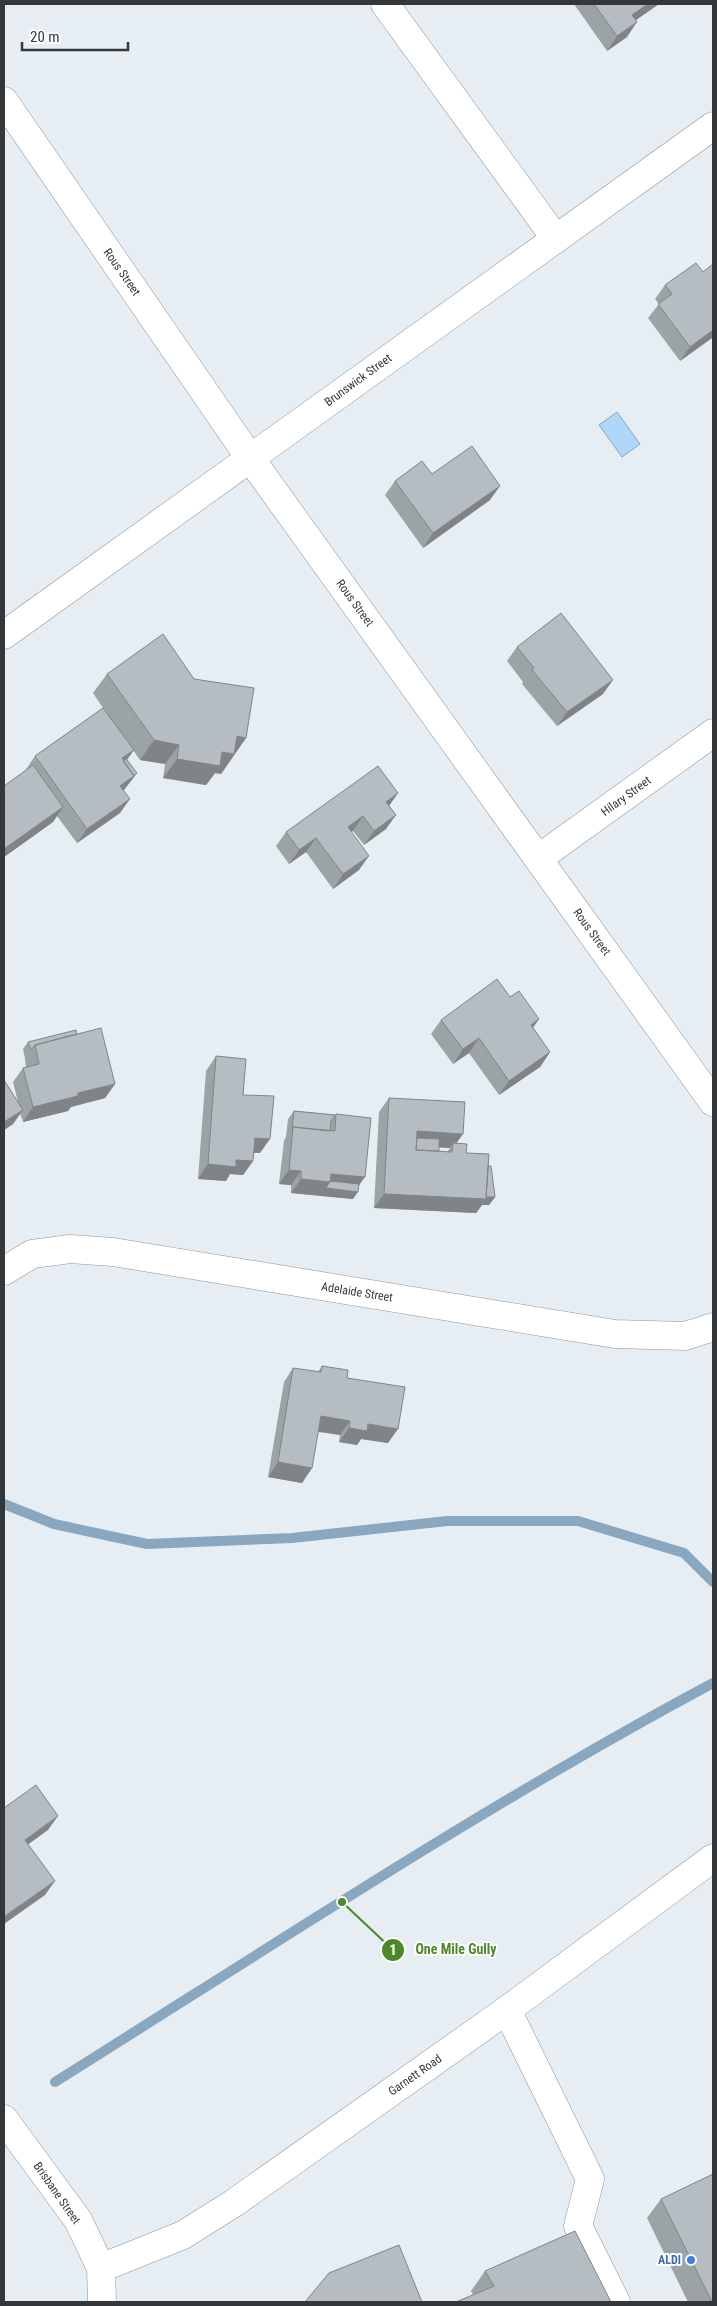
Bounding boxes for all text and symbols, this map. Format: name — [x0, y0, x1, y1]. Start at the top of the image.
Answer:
scale bar — [22, 20, 129, 52]
text: 20 m — [30, 28, 60, 46]
street label: Rous Street — [101, 246, 144, 299]
street label: Brunswick Street — [322, 351, 395, 409]
street label: Rous Street — [333, 577, 377, 630]
street label: Hilary Street — [598, 773, 654, 819]
street label: Rous Street — [570, 906, 614, 959]
street label: Adelaide Street — [320, 1279, 394, 1305]
callout: One Mile Gully — [380, 1935, 507, 1964]
text: 1 — [389, 1941, 397, 1959]
text: One Mile Gully — [415, 1941, 497, 1957]
street label: Garnett Road — [386, 2051, 444, 2098]
street label: Brisbane Street — [30, 2159, 84, 2227]
place label: ALDI — [658, 2253, 681, 2267]
marker: ALDI — [685, 2254, 697, 2266]

